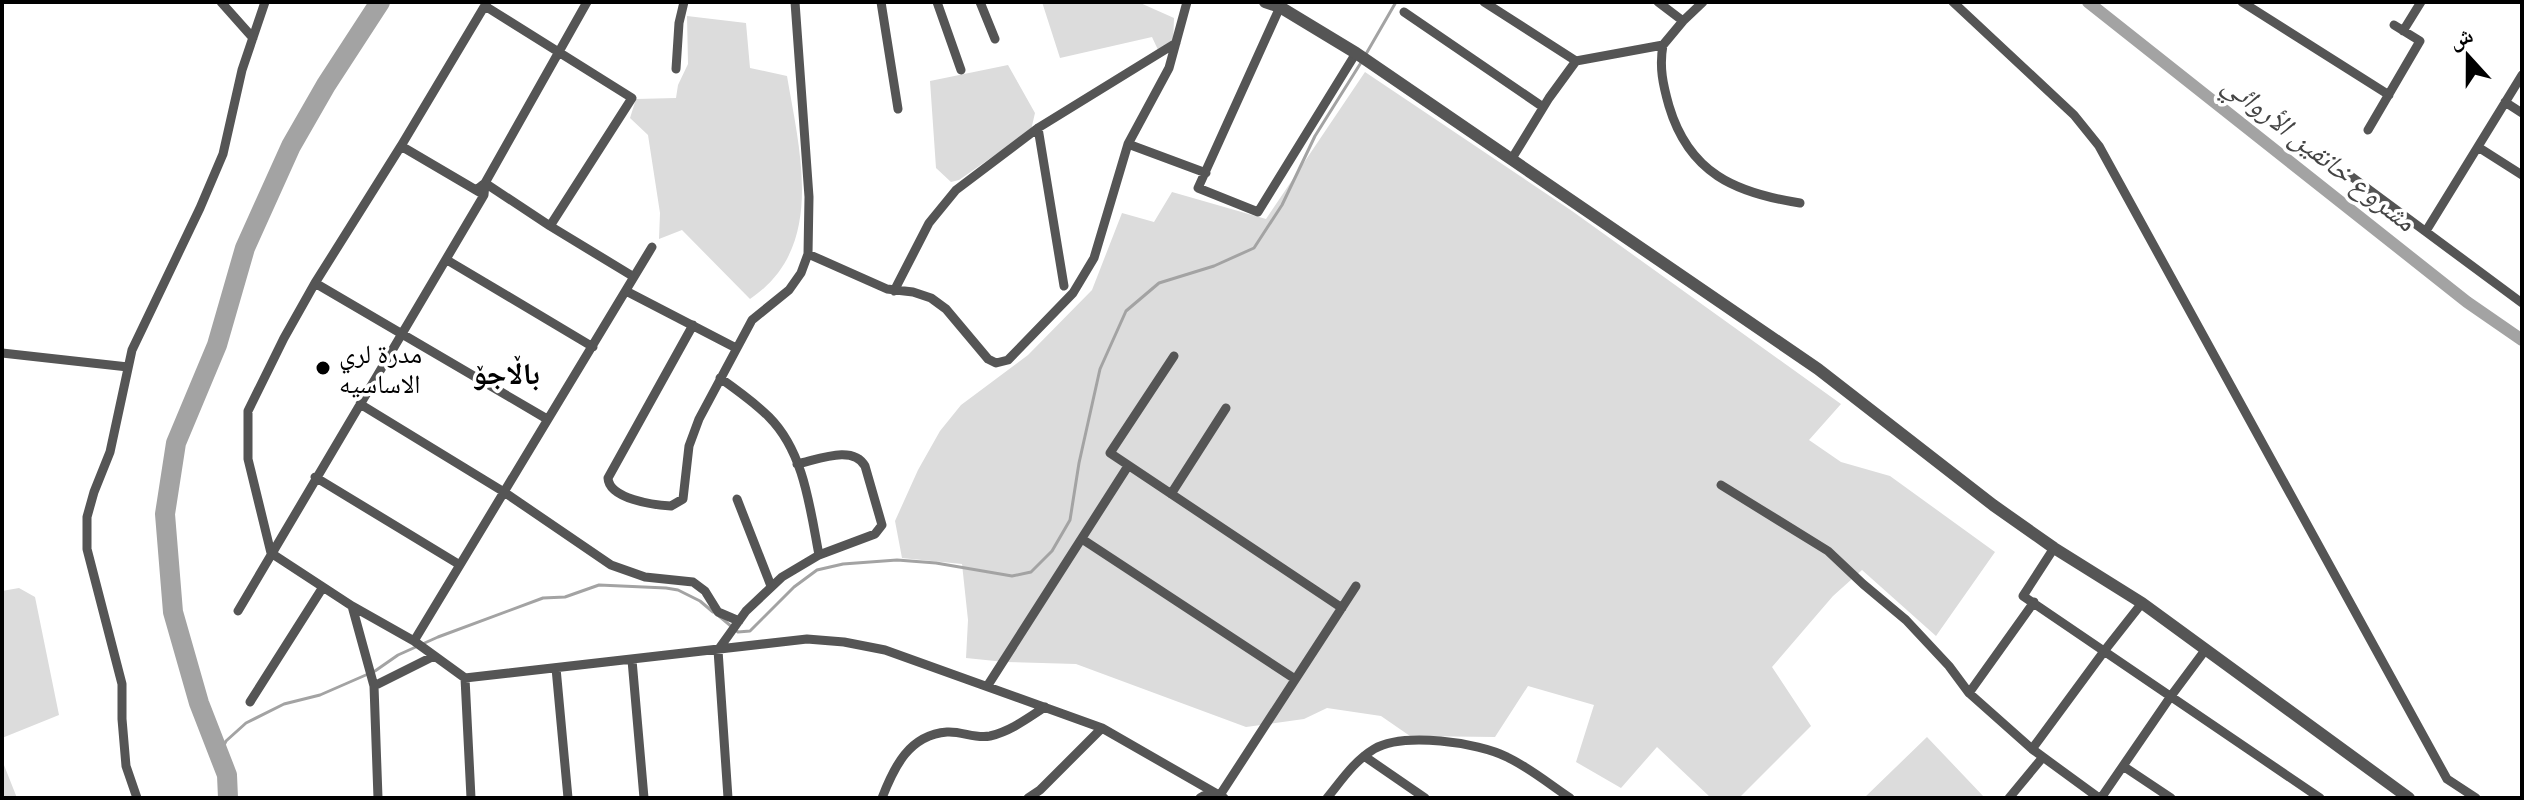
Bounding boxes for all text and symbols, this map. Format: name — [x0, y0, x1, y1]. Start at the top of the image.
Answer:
north arrow — [2428, 16, 2508, 96]
text: ش — [2445, 21, 2477, 55]
water label: مشروع خانقين الأروائي — [2213, 67, 2423, 243]
place label: مدرة لري الاساسیه — [339, 338, 422, 399]
district label: باڵاجۆ — [472, 355, 540, 391]
marker: مدرة لري الاساسیه — [314, 359, 332, 377]

